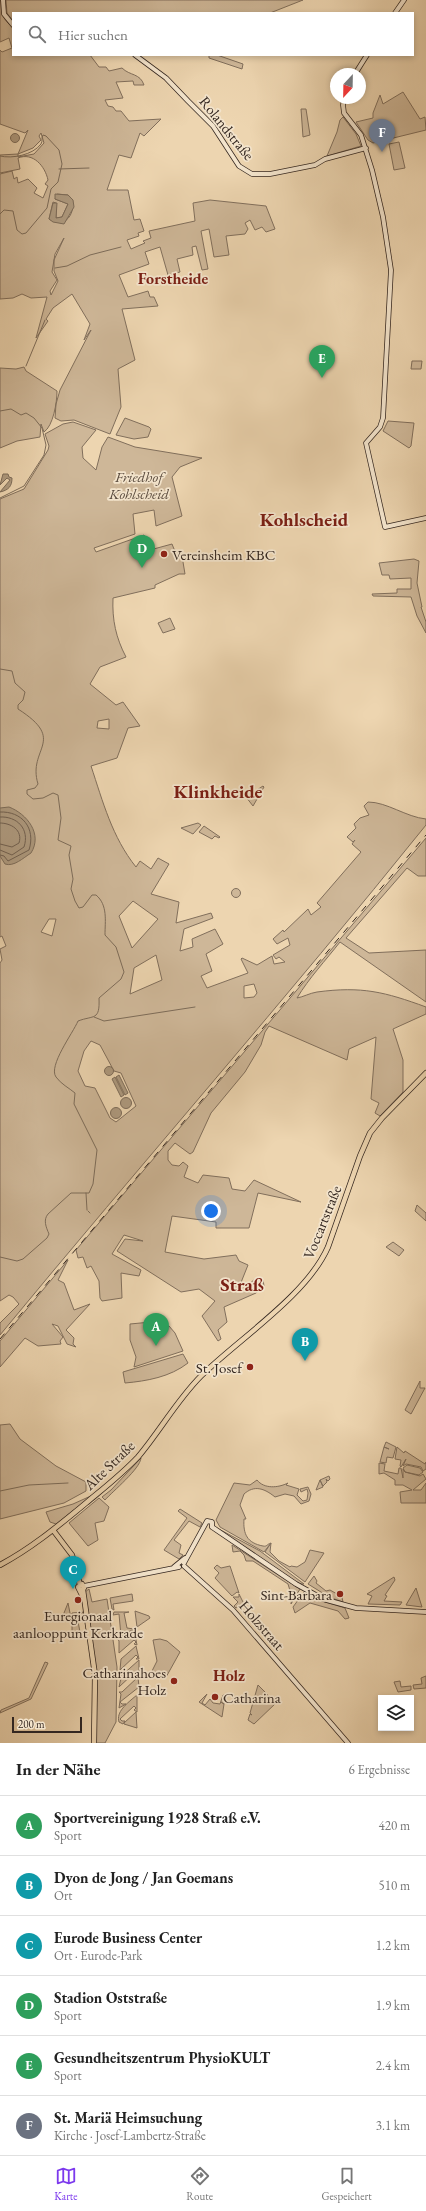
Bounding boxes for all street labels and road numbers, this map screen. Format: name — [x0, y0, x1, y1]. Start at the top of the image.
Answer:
street label: Rolandstraße — [195, 92, 259, 164]
street label: Voccartstraße — [299, 1182, 345, 1261]
street label: Alte Straße — [79, 1436, 139, 1495]
street label: Holzstraat — [235, 1596, 289, 1654]

